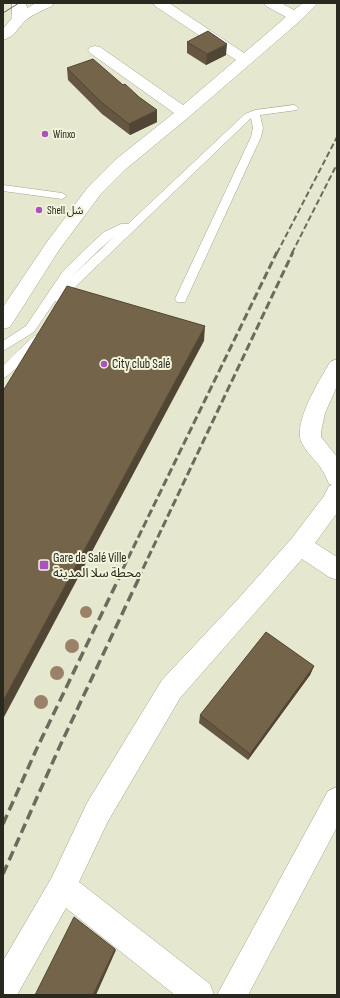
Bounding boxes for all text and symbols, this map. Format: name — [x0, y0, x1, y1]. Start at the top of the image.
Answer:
place label: Winxo — [53, 128, 76, 141]
marker: Winxo — [40, 129, 50, 139]
place label: Shell شل — [47, 204, 84, 217]
marker: Shell شل — [34, 205, 44, 215]
place label: City club Salé — [112, 356, 171, 372]
marker: City club Salé — [99, 359, 109, 369]
place label: Gare de Salé Ville محطة سلا المدينة — [53, 550, 142, 581]
marker: Gare de Salé Ville محطة سلا المدينة — [38, 559, 50, 571]

